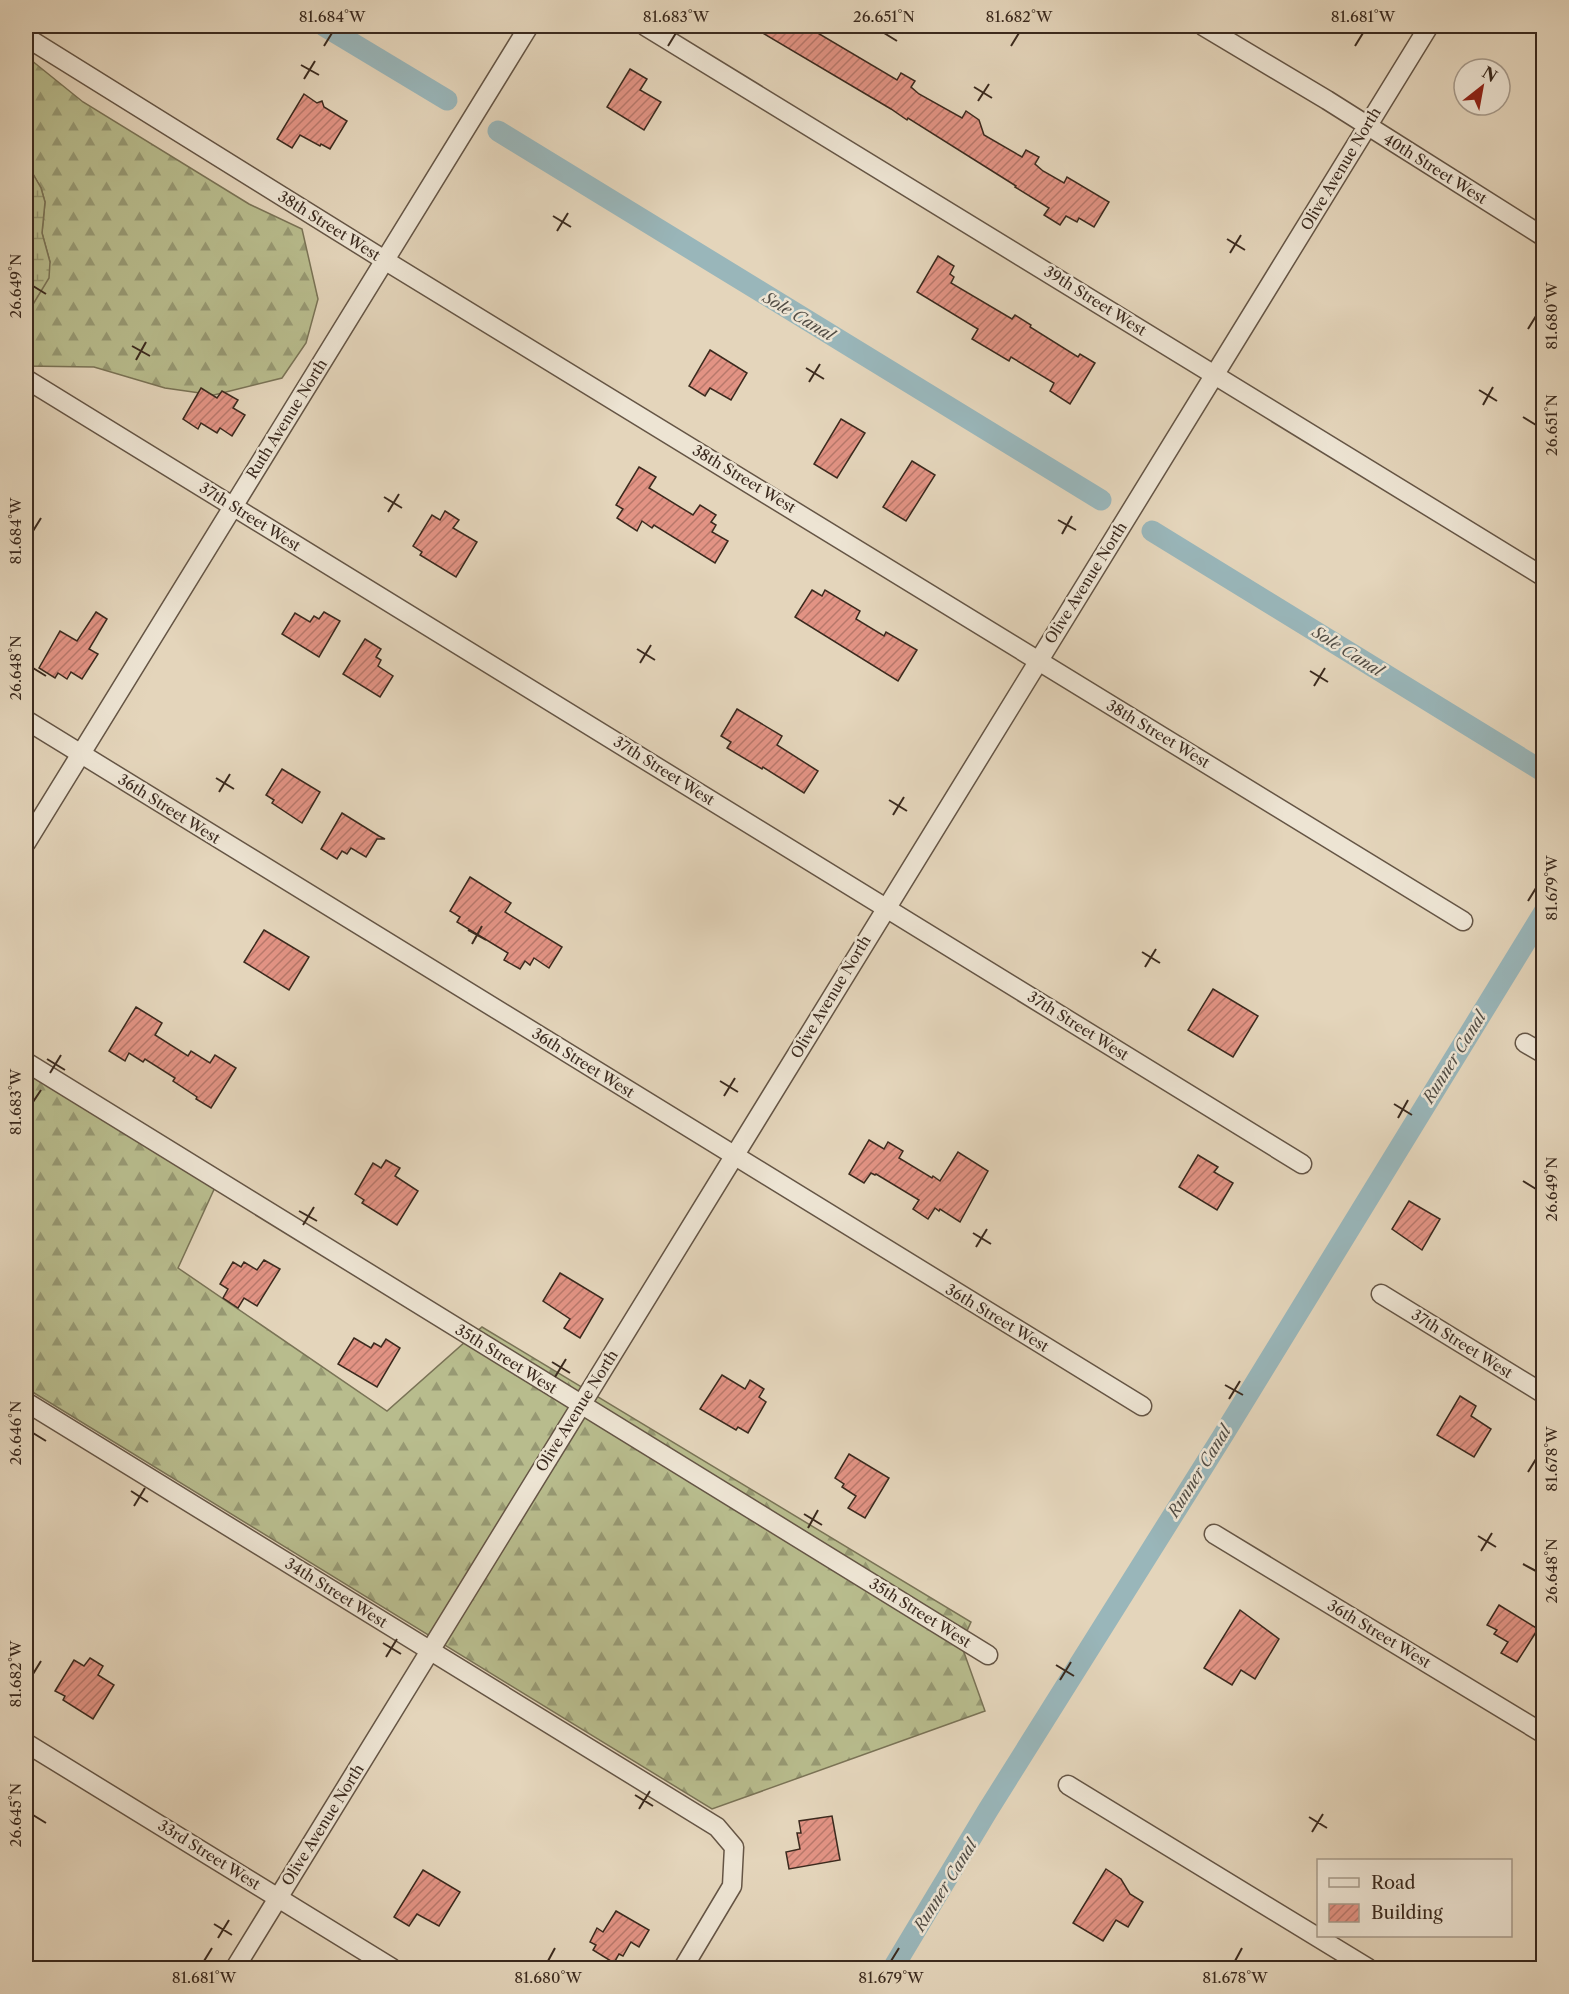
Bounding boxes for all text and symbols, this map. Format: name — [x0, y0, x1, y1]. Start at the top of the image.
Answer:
text: 81.684°W — [299, 7, 366, 26]
text: 81.683°W — [643, 7, 710, 26]
text: 26.651°N — [853, 7, 915, 26]
text: 81.682°W — [986, 7, 1053, 26]
text: 81.681°W — [1331, 7, 1396, 26]
north arrow — [1452, 57, 1512, 117]
text: N — [1479, 62, 1501, 86]
street label: Olive Avenue North — [1296, 103, 1385, 234]
street label: 40th Street West — [1380, 129, 1491, 208]
street label: 38th Street West — [275, 186, 385, 265]
text: 26.649°N — [6, 254, 25, 318]
street label: 39th Street West — [1041, 262, 1150, 340]
text: 81.680°W — [1542, 282, 1561, 350]
water label: Sole Canal — [759, 286, 840, 346]
street label: Ruth Avenue North — [242, 355, 331, 482]
text: 26.651°N — [1542, 394, 1561, 456]
street label: 38th Street West — [689, 440, 800, 517]
street label: 37th Street West — [196, 478, 305, 556]
text: 81.684°W — [6, 497, 25, 564]
street label: Olive Avenue North — [1040, 518, 1131, 647]
water label: Sole Canal — [1308, 621, 1389, 682]
text: 26.648°N — [6, 635, 25, 701]
street label: 38th Street West — [1103, 695, 1214, 772]
street label: 37th Street West — [610, 732, 719, 810]
street label: 36th Street West — [115, 770, 224, 848]
text: 81.679°W — [1542, 855, 1561, 921]
street label: Olive Avenue North — [786, 931, 875, 1062]
street label: 37th Street West — [1024, 987, 1133, 1065]
water label: Runner Canal — [1417, 1006, 1491, 1108]
street label: 36th Street West — [529, 1024, 638, 1102]
text: 81.683°W — [6, 1068, 25, 1135]
text: 26.649°N — [1542, 1157, 1561, 1221]
street label: 36th Street West — [942, 1279, 1053, 1356]
street label: 37th Street West — [1408, 1305, 1517, 1383]
street label: 35th Street West — [452, 1320, 561, 1398]
street label: Olive Avenue North — [531, 1346, 622, 1475]
text: 26.646°N — [6, 1401, 25, 1465]
water label: Runner Canal — [1162, 1420, 1236, 1522]
text: 81.678°W — [1542, 1426, 1561, 1492]
text: 26.648°N — [1542, 1538, 1561, 1604]
street label: 34th Street West — [282, 1554, 391, 1632]
street label: 35th Street West — [866, 1574, 975, 1652]
street label: 36th Street West — [1324, 1595, 1435, 1672]
text: 81.682°W — [6, 1640, 25, 1707]
street label: Olive Avenue North — [277, 1760, 368, 1889]
text: 26.645°N — [6, 1783, 25, 1847]
street label: 33rd Street West — [155, 1816, 265, 1894]
water label: Runner Canal — [908, 1834, 982, 1936]
legend — [1317, 1859, 1512, 1937]
text: Road — [1371, 1872, 1416, 1894]
text: Building — [1371, 1902, 1443, 1924]
text: 81.681°W — [172, 1968, 237, 1987]
text: 81.680°W — [514, 1968, 582, 1987]
text: 81.679°W — [858, 1968, 924, 1987]
text: 81.678°W — [1202, 1968, 1268, 1987]

